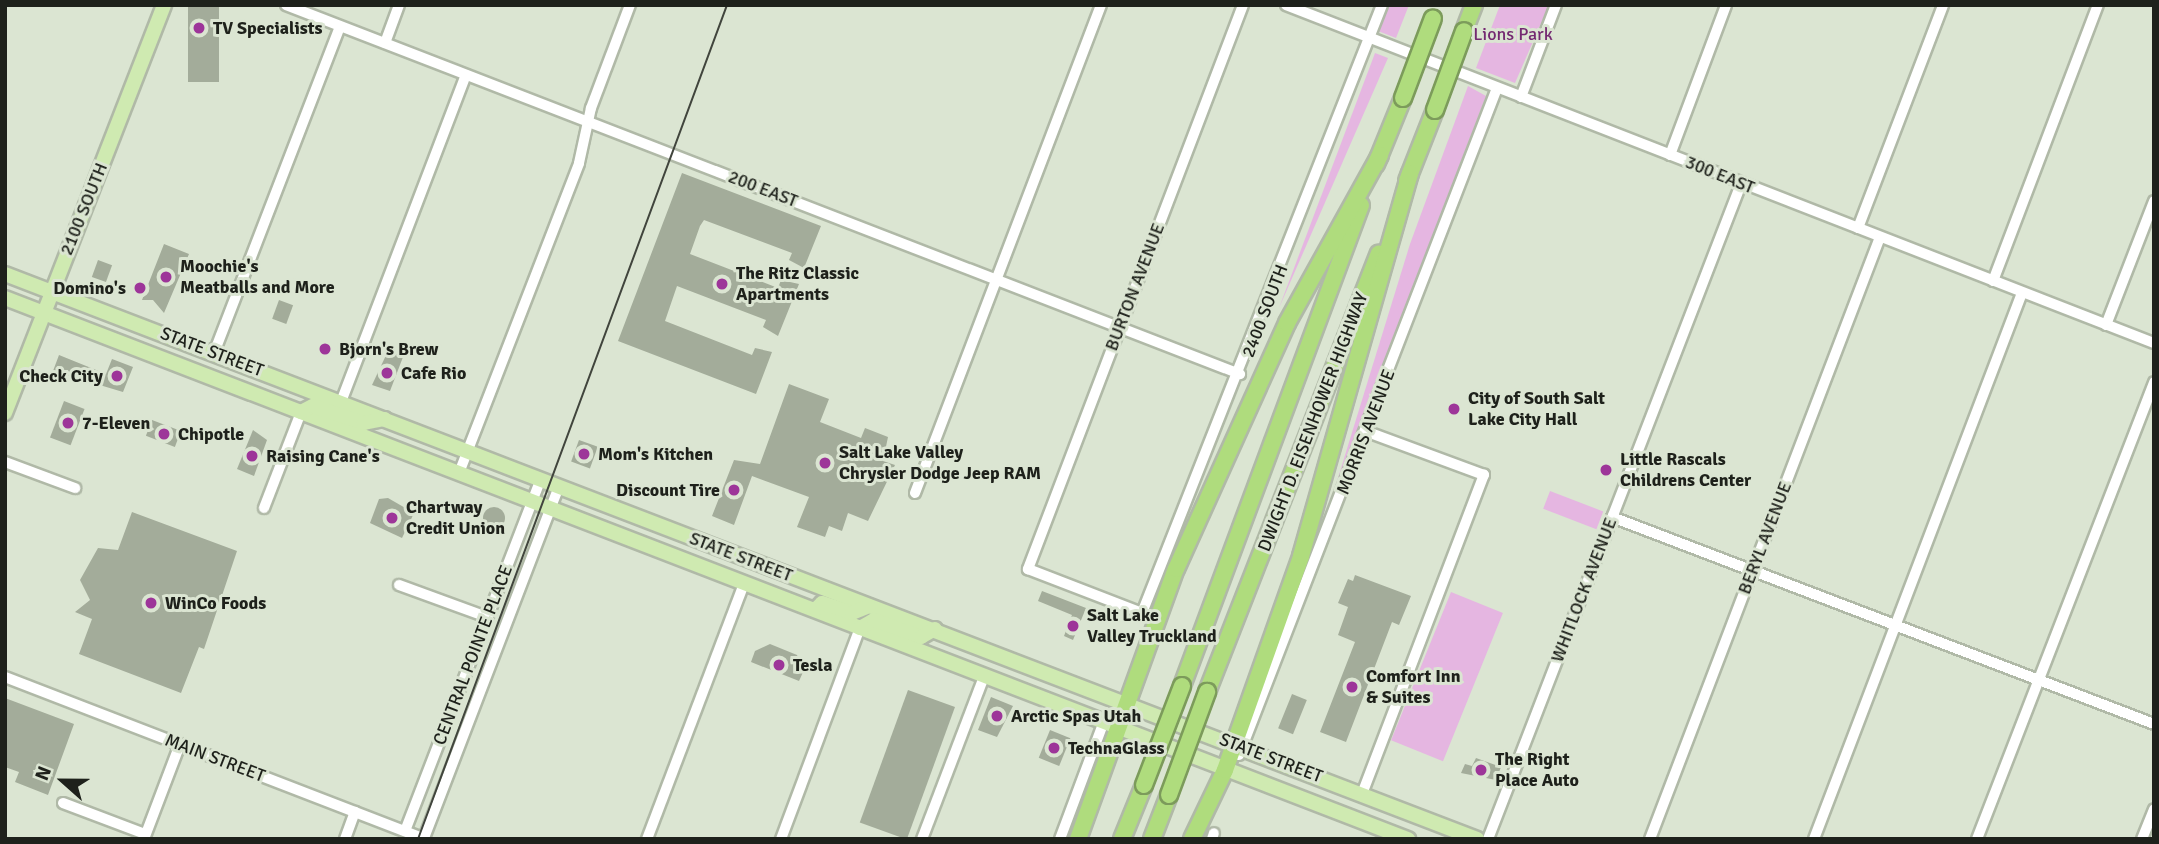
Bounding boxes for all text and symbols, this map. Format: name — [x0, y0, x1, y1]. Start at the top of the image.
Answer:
place label: TV Specialists — [213, 17, 322, 39]
marker: TV Specialists — [191, 20, 207, 36]
park label: Lions Park — [1473, 23, 1553, 45]
street label: 300 EAST — [1682, 151, 1758, 199]
street label: 2100 SOUTH — [56, 160, 112, 258]
street label: 200 EAST — [725, 166, 801, 212]
street label: BURTON AVENUE — [1101, 220, 1169, 354]
place label: Moochie's Meatballs and More — [180, 256, 335, 298]
street label: 2400 SOUTH — [1237, 262, 1293, 360]
place label: The Ritz Classic Apartments — [736, 263, 859, 306]
marker: Moochie's Meatballs and More — [158, 269, 174, 285]
marker: The Ritz Classic Apartments — [714, 276, 730, 292]
place label: Domino's — [53, 277, 126, 299]
marker: Domino's — [132, 280, 148, 296]
street label: DWIGHT D. EISENHOWER HIGHWAY — [1253, 289, 1373, 555]
street label: STATE STREET — [157, 322, 267, 382]
place label: Bjorn's Brew — [339, 338, 438, 360]
marker: Bjorn's Brew — [317, 341, 333, 357]
place label: Cafe Rio — [401, 362, 466, 384]
place label: Check City — [19, 365, 103, 387]
marker: Cafe Rio — [379, 365, 395, 381]
street label: MORRIS AVENUE — [1332, 366, 1400, 498]
marker: Check City — [109, 368, 125, 384]
place label: City of South Salt Lake City Hall — [1468, 388, 1605, 430]
marker: City of South Salt Lake City Hall — [1446, 401, 1462, 417]
place label: 7-Eleven — [82, 412, 150, 434]
marker: 7-Eleven — [60, 415, 76, 431]
place label: Chipotle — [178, 423, 244, 445]
marker: Chipotle — [156, 426, 172, 442]
place label: Salt Lake Valley Chrysler Dodge Jeep RAM — [839, 442, 1041, 484]
place label: Mom's Kitchen — [598, 443, 713, 465]
place label: Raising Cane's — [266, 445, 380, 467]
marker: Mom's Kitchen — [576, 446, 592, 462]
marker: Raising Cane's — [244, 448, 260, 464]
place label: Little Rascals Childrens Center — [1620, 449, 1751, 491]
marker: Salt Lake Valley Chrysler Dodge Jeep RAM — [817, 455, 833, 471]
marker: Little Rascals Childrens Center — [1598, 462, 1614, 478]
place label: Discount Tire — [616, 479, 720, 501]
street label: BERYL AVENUE — [1734, 479, 1796, 597]
marker: Discount Tire — [726, 482, 742, 498]
place label: Chartway Credit Union — [406, 497, 505, 540]
marker: Chartway Credit Union — [384, 510, 400, 526]
street label: WHITLOCK AVENUE — [1547, 515, 1621, 665]
street label: STATE STREET — [686, 527, 796, 587]
street label: CENTRAL POINTE PLACE — [429, 562, 517, 748]
place label: WinCo Foods — [165, 592, 266, 614]
marker: WinCo Foods — [143, 595, 159, 611]
place label: Salt Lake Valley Truckland — [1087, 605, 1217, 648]
marker: Salt Lake Valley Truckland — [1065, 618, 1081, 634]
place label: Tesla — [793, 654, 832, 676]
marker: Tesla — [771, 657, 787, 673]
place label: Comfort Inn & Suites — [1366, 666, 1461, 708]
marker: Comfort Inn & Suites — [1344, 679, 1360, 695]
place label: Arctic Spas Utah — [1011, 705, 1141, 727]
marker: Arctic Spas Utah — [989, 708, 1005, 724]
street label: STATE STREET — [1216, 728, 1326, 788]
street label: MAIN STREET — [162, 729, 268, 787]
place label: TechnaGlass — [1068, 737, 1165, 759]
marker: TechnaGlass — [1046, 740, 1062, 756]
north arrow — [28, 746, 98, 816]
place label: The Right Place Auto — [1495, 749, 1579, 792]
marker: The Right Place Auto — [1473, 762, 1489, 778]
text: N — [30, 763, 57, 784]

